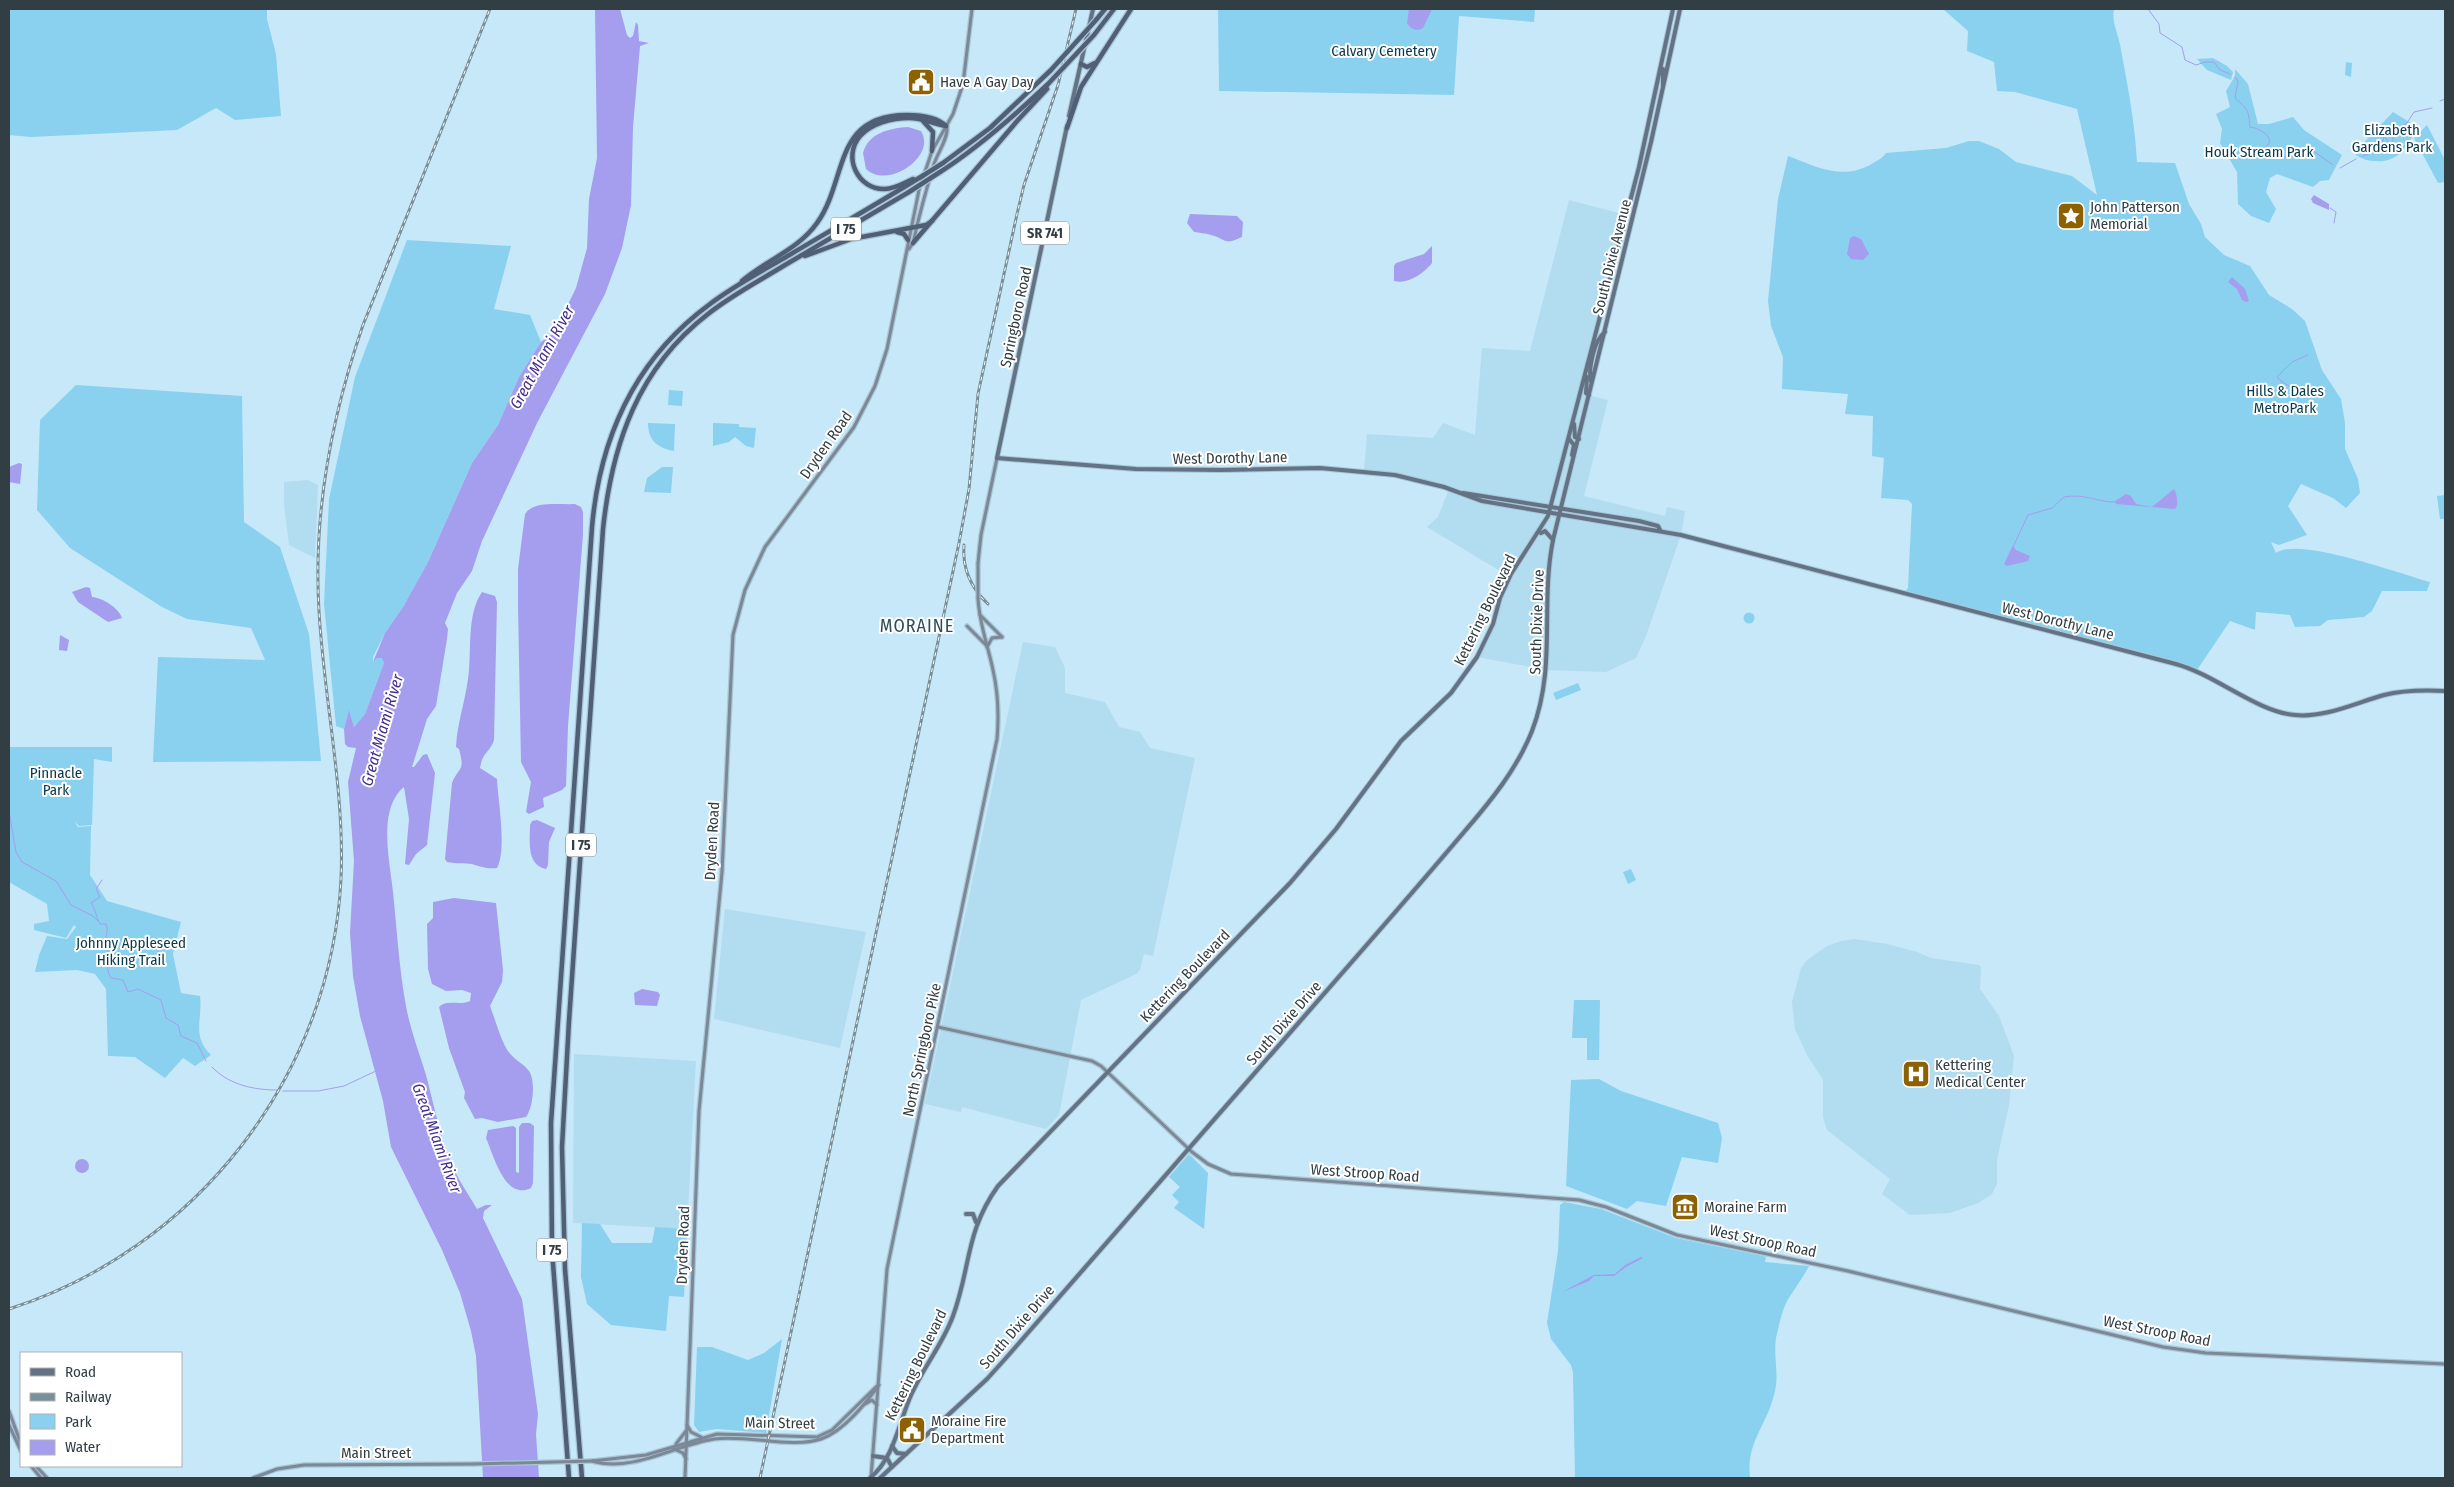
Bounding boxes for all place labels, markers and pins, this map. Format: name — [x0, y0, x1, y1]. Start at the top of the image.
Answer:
public building icon: Have A Gay Day — [906, 67, 936, 97]
place label: Have A Gay Day — [940, 73, 1034, 91]
place label: John Patterson Memorial — [2090, 198, 2180, 233]
place icon: John Patterson Memorial — [2056, 201, 2086, 231]
place label: Kettering Medical Center — [1935, 1056, 2027, 1091]
hospital icon: Kettering Medical Center — [1901, 1059, 1931, 1089]
museum icon: Moraine Farm — [1670, 1192, 1700, 1222]
place label: Moraine Farm — [1704, 1198, 1787, 1216]
place label: Moraine Fire Department — [931, 1412, 1006, 1447]
public building icon: Moraine Fire Department — [897, 1415, 927, 1445]

